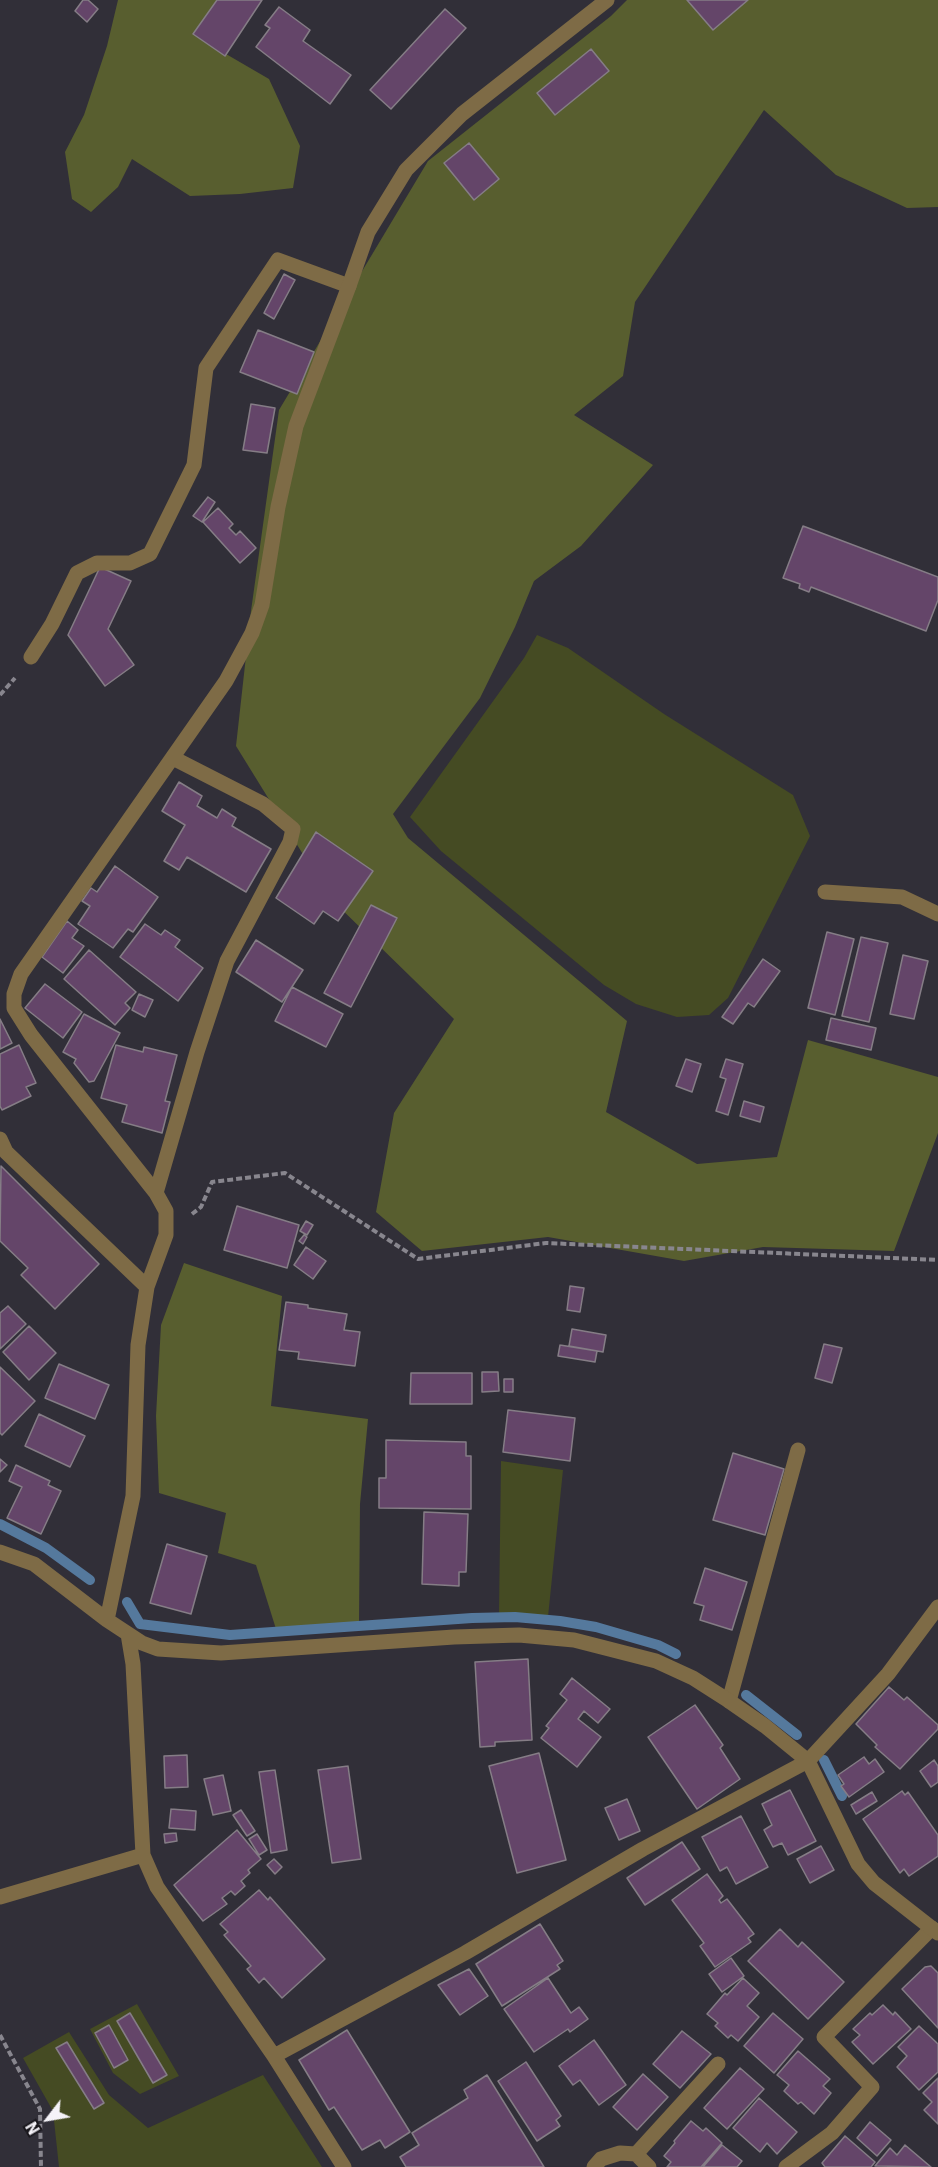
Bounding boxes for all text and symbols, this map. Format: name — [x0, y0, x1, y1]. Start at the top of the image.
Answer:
north arrow — [18, 2089, 78, 2149]
text: N — [21, 2118, 44, 2138]

